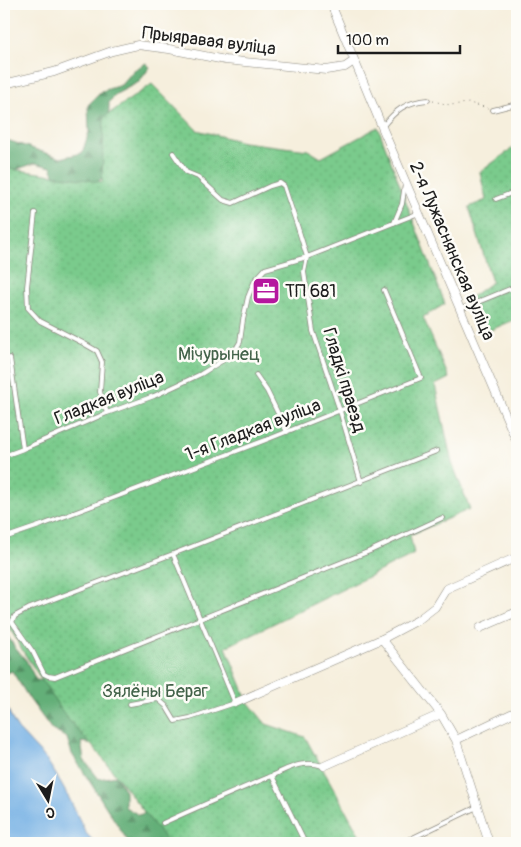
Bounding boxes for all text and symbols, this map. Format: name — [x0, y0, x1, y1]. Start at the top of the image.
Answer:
street label: Прыяравая вуліца — [141, 21, 277, 61]
scale bar — [338, 22, 461, 54]
text: 100 m — [346, 31, 389, 50]
street label: 2-я Лужаснянская вуліца — [404, 158, 500, 344]
office icon: ТП 681 — [251, 276, 281, 306]
place label: ТП 681 — [285, 280, 336, 303]
street label: Гладкі праезд — [317, 325, 371, 435]
park label: Мічурынец — [178, 343, 260, 366]
street label: Гладкая вуліца — [51, 366, 167, 430]
street label: 1-я Гладкая вуліца — [182, 394, 324, 466]
park label: Зялёны Бераг — [102, 680, 208, 703]
north arrow — [22, 774, 72, 824]
text: С — [44, 803, 56, 821]

